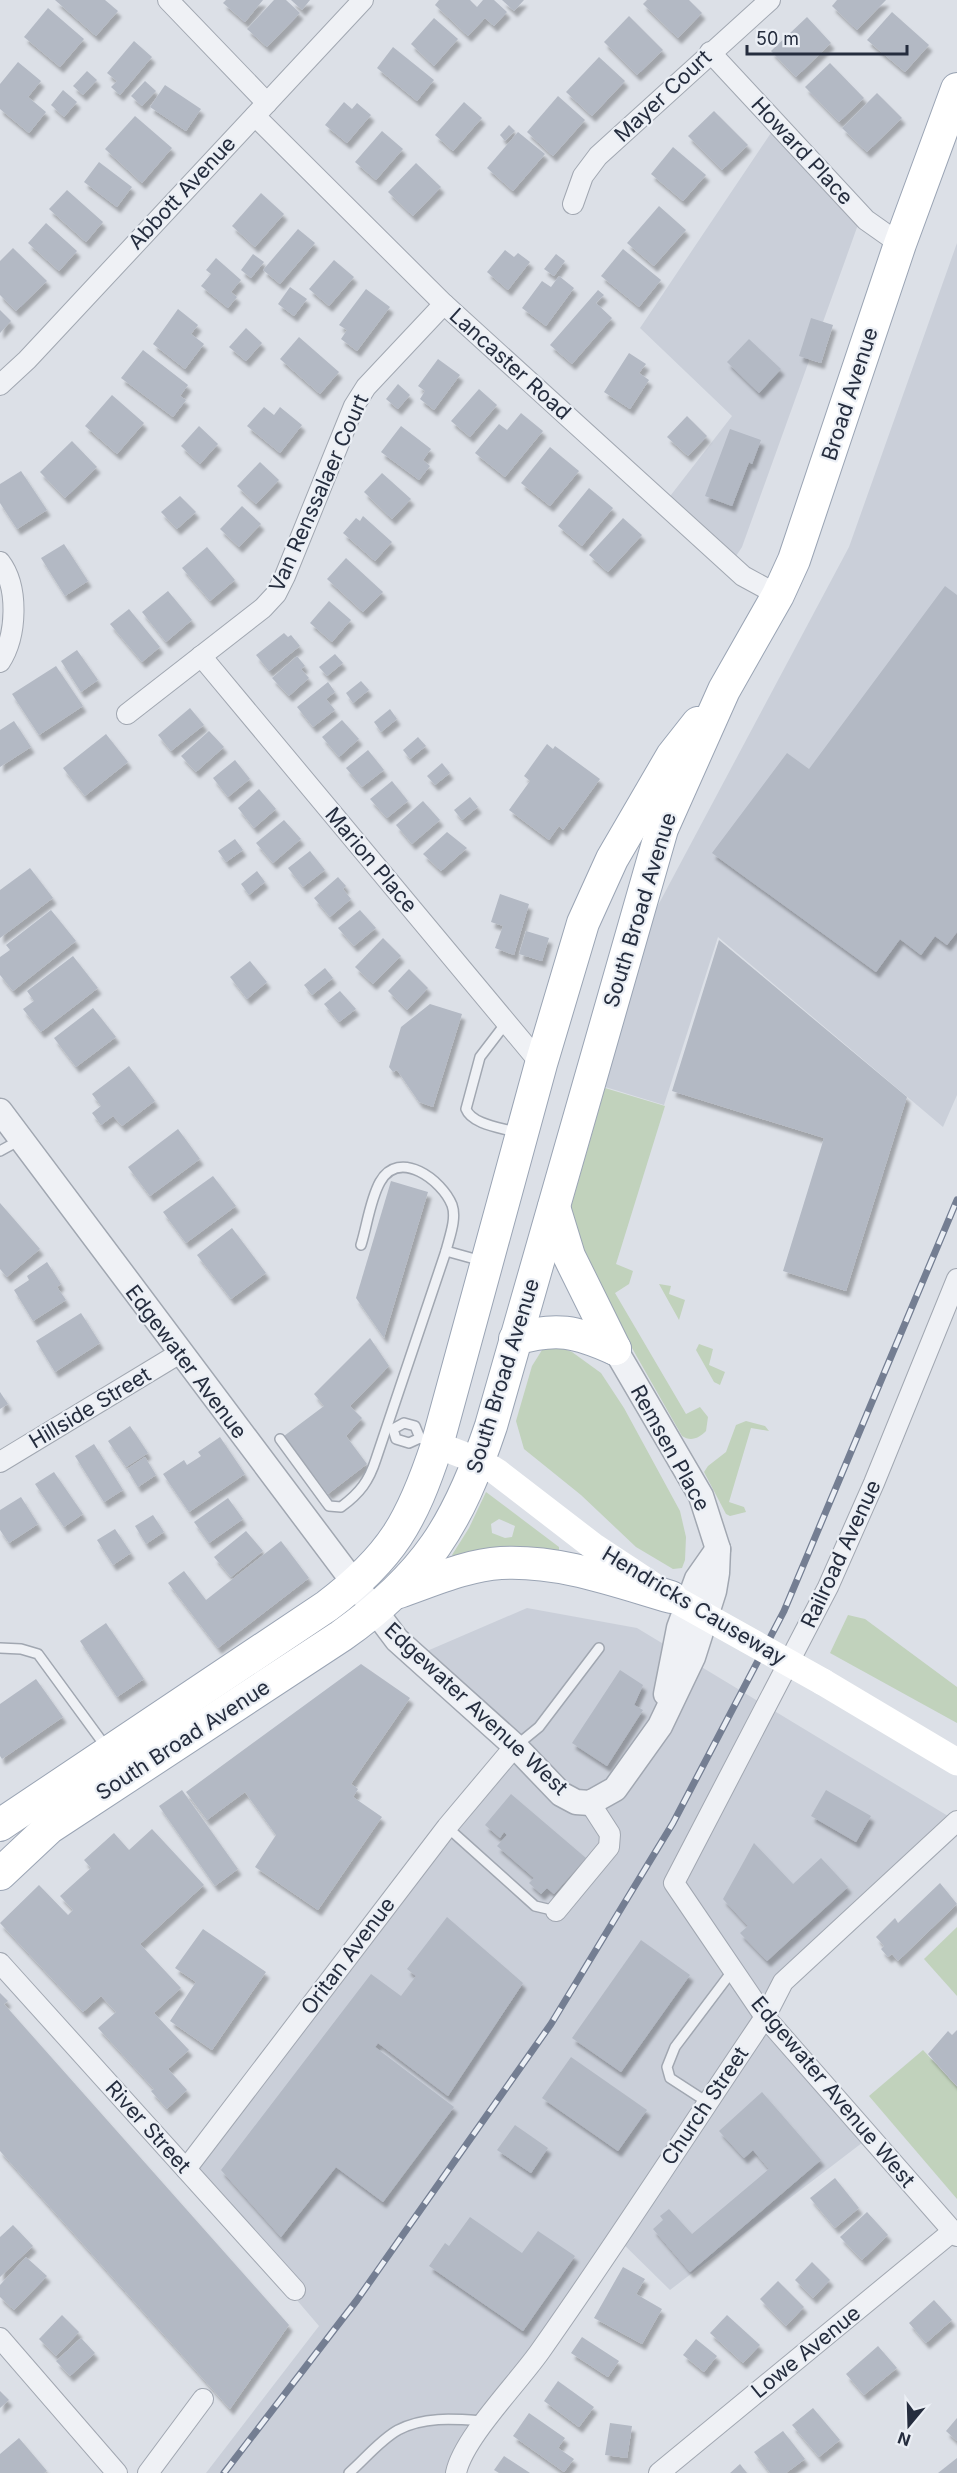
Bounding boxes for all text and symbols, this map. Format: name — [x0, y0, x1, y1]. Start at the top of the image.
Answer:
scale bar — [747, 18, 908, 56]
text: 50 m — [756, 28, 799, 49]
street label: Mayer Court — [609, 44, 716, 147]
street label: Howard Place — [746, 92, 858, 210]
street label: Abbott Avenue — [123, 131, 240, 254]
street label: Lancaster Road — [445, 303, 576, 425]
street label: Broad Avenue — [816, 324, 883, 464]
street label: Van Renssalaer Court — [264, 390, 373, 596]
street label: Marion Place — [320, 802, 423, 917]
street label: South Broad Avenue — [598, 810, 681, 1010]
street label: South Broad Avenue — [461, 1276, 544, 1476]
street label: Edgewater Avenue — [121, 1280, 252, 1443]
street label: Hillside Street — [24, 1361, 155, 1454]
street label: Remsen Place — [626, 1380, 715, 1515]
street label: Railroad Avenue — [795, 1476, 886, 1632]
street label: Hendricks Causeway — [598, 1541, 791, 1670]
street label: Edgewater Avenue West — [380, 1617, 573, 1800]
street label: South Broad Avenue — [91, 1674, 274, 1805]
street label: Oritan Avenue — [295, 1892, 400, 2019]
street label: Edgewater Avenue West — [746, 1991, 921, 2192]
street label: Church Street — [656, 2042, 753, 2170]
street label: River Street — [101, 2075, 196, 2178]
street label: Lowe Avenue — [746, 2300, 865, 2403]
north arrow — [879, 2395, 939, 2455]
text: N — [895, 2428, 913, 2451]

